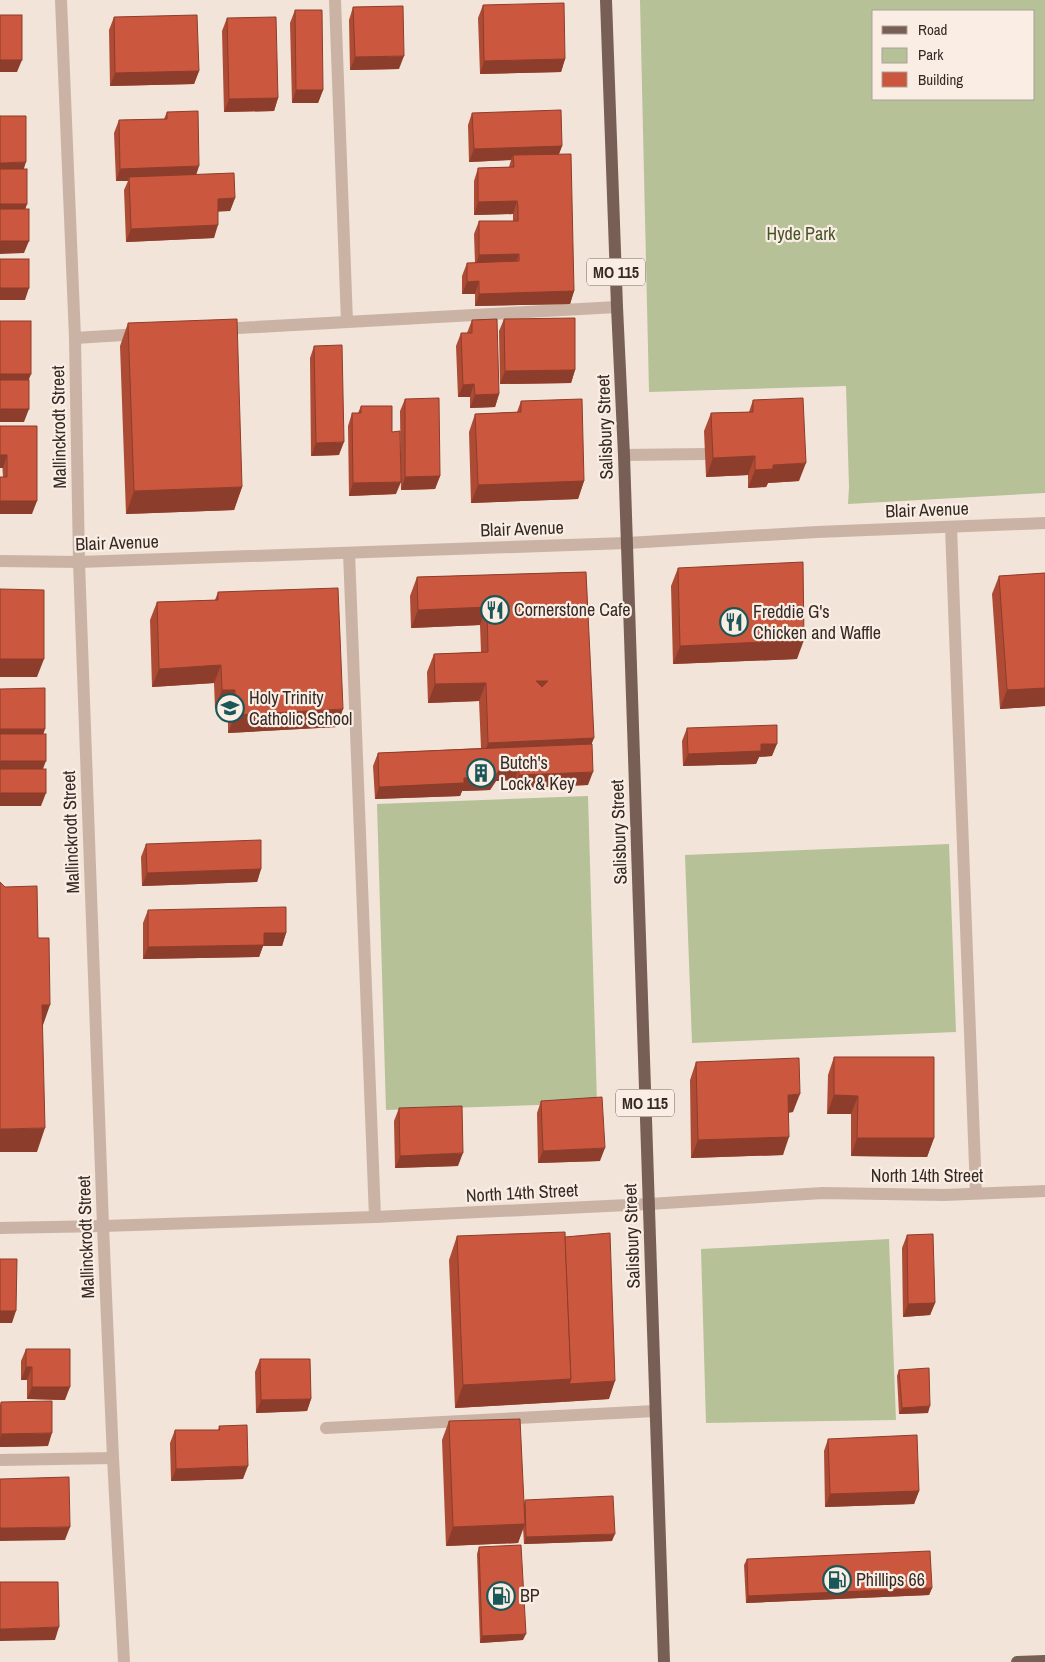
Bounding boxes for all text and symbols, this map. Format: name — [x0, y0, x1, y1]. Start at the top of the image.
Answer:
legend — [872, 10, 1035, 100]
text: Road — [918, 19, 947, 40]
text: Park — [918, 44, 944, 65]
text: Building — [918, 69, 963, 90]
park label: Hyde Park — [767, 221, 836, 246]
road number: MO 115 — [587, 258, 645, 286]
street label: Mallinckrodt Street — [45, 365, 72, 489]
street label: Salisbury Street — [590, 374, 619, 480]
street label: Blair Avenue — [885, 496, 969, 523]
street label: Blair Avenue — [480, 515, 564, 542]
street label: Blair Avenue — [75, 529, 159, 556]
restaurant icon: Cornerstone Cafe — [480, 595, 510, 625]
place label: Cornerstone Cafe — [514, 597, 631, 622]
place label: Freddie G's Chicken and Waffle — [753, 599, 881, 645]
restaurant icon: Freddie G's Chicken and Waffle — [719, 607, 749, 637]
place label: Holy Trinity Catholic School — [249, 685, 352, 731]
school or university icon: Holy Trinity Catholic School — [215, 693, 245, 723]
place label: Butch's Lock & Key — [500, 750, 575, 796]
building icon: Butch's Lock & Key — [466, 758, 496, 788]
street label: Mallinckrodt Street — [56, 770, 85, 894]
street label: Salisbury Street — [604, 779, 633, 885]
road number: MO 115 — [616, 1090, 674, 1116]
street label: North 14th Street — [871, 1163, 983, 1188]
street label: Mallinckrodt Street — [71, 1175, 100, 1299]
street label: North 14th Street — [465, 1177, 579, 1208]
street label: Salisbury Street — [617, 1183, 646, 1289]
fuel station icon: Phillips 66 — [822, 1565, 852, 1595]
place label: Phillips 66 — [856, 1567, 925, 1592]
fuel station icon: BP — [486, 1581, 516, 1611]
place label: BP — [520, 1583, 540, 1608]

